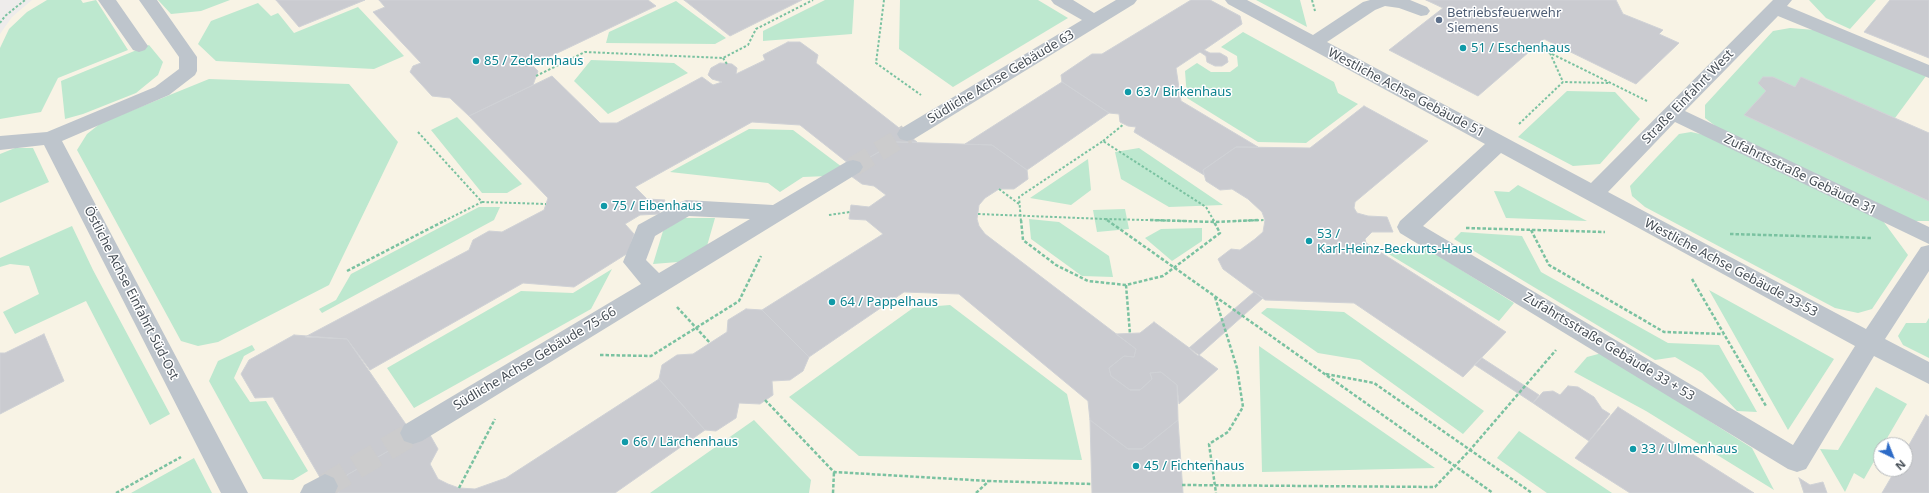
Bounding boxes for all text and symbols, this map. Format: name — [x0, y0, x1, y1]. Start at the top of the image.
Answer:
place label: Betriebsfeuerwehr Siemens — [1447, 5, 1561, 36]
marker: Betriebsfeuerwehr Siemens — [1434, 15, 1444, 25]
street label: Südliche Achse Gebäude 63 — [925, 27, 1077, 127]
place label: 51 / Eschenhaus — [1471, 40, 1570, 56]
marker: 51 / Eschenhaus — [1458, 43, 1468, 53]
street label: Westliche Achse Gebäude 51 — [1325, 45, 1487, 141]
street label: Straße Einfahrt West — [1639, 47, 1737, 147]
place label: 85 / Zedernhaus — [484, 53, 584, 69]
marker: 85 / Zedernhaus — [471, 56, 481, 66]
place label: 63 / Birkenhaus — [1136, 84, 1232, 100]
marker: 63 / Birkenhaus — [1123, 87, 1133, 97]
street label: Zufahrtsstraße Gebäude 31 — [1721, 131, 1879, 219]
place label: 75 / Eibenhaus — [612, 198, 702, 214]
marker: 75 / Eibenhaus — [599, 201, 609, 211]
street label: Östliche Achse Einfahrt Süd-Ost — [80, 204, 182, 382]
street label: Westliche Achse Gebäude 33-53 — [1642, 216, 1820, 320]
place label: 53 / Karl-Heinz-Beckurts-Haus — [1317, 226, 1473, 257]
marker: 53 / Karl-Heinz-Beckurts-Haus — [1304, 236, 1314, 246]
street label: Zufahrtsstraße Gebäude 33 + 53 — [1521, 290, 1697, 404]
place label: 64 / Pappelhaus — [840, 294, 938, 310]
marker: 64 / Pappelhaus — [827, 297, 837, 307]
street label: Südliche Achse Gebäude 75-66 — [451, 304, 619, 414]
place label: 66 / Lärchenhaus — [633, 434, 738, 450]
marker: 66 / Lärchenhaus — [620, 437, 630, 447]
north arrow — [1873, 437, 1913, 477]
place label: 33 / Ulmenhaus — [1641, 441, 1737, 457]
marker: 33 / Ulmenhaus — [1628, 444, 1638, 454]
text: N — [1892, 457, 1909, 474]
place label: 45 / Fichtenhaus — [1144, 458, 1244, 474]
marker: 45 / Fichtenhaus — [1131, 461, 1141, 471]

